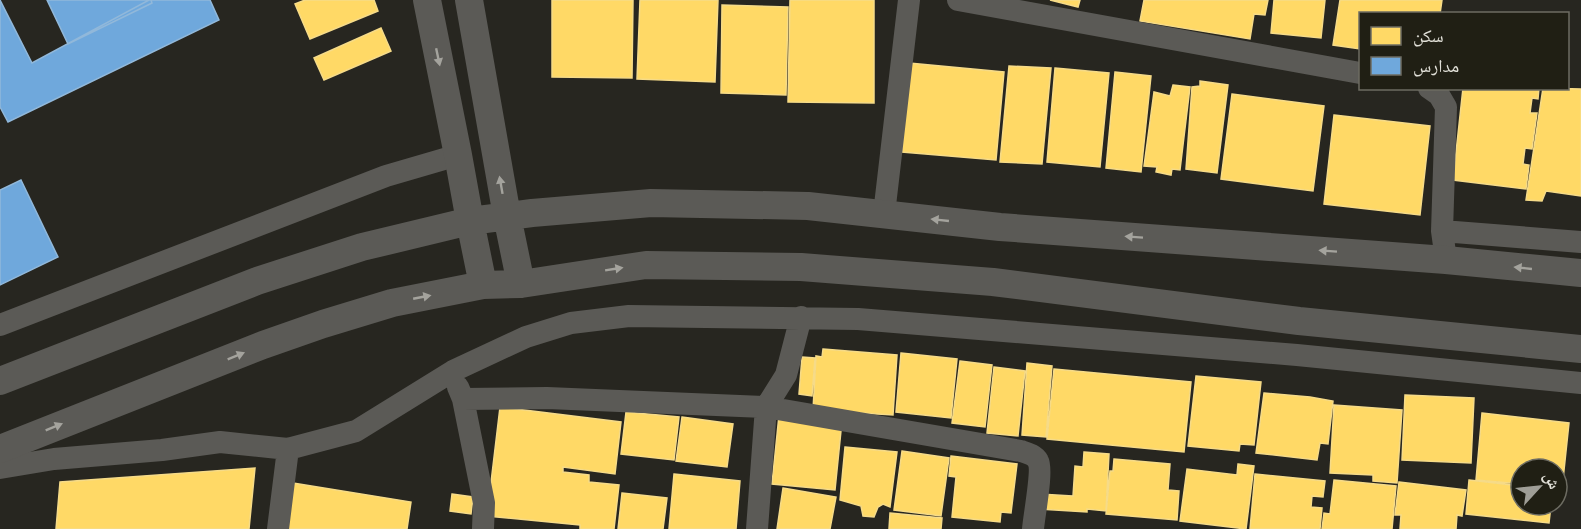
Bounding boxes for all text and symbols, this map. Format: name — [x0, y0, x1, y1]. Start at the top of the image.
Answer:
legend — [1359, 12, 1569, 90]
text: سكن — [1413, 24, 1444, 47]
one-way arrow — [434, 48, 443, 67]
text: مدارس — [1413, 54, 1459, 77]
one-way arrow — [496, 175, 505, 194]
one-way arrow — [930, 216, 949, 225]
one-way arrow — [1124, 232, 1143, 242]
one-way arrow — [1319, 247, 1338, 256]
one-way arrow — [1513, 263, 1532, 273]
one-way arrow — [605, 265, 624, 274]
one-way arrow — [412, 292, 431, 301]
one-way arrow — [227, 351, 245, 360]
one-way arrow — [46, 422, 64, 432]
north arrow — [1509, 457, 1569, 517]
text: ش — [1540, 468, 1565, 492]

